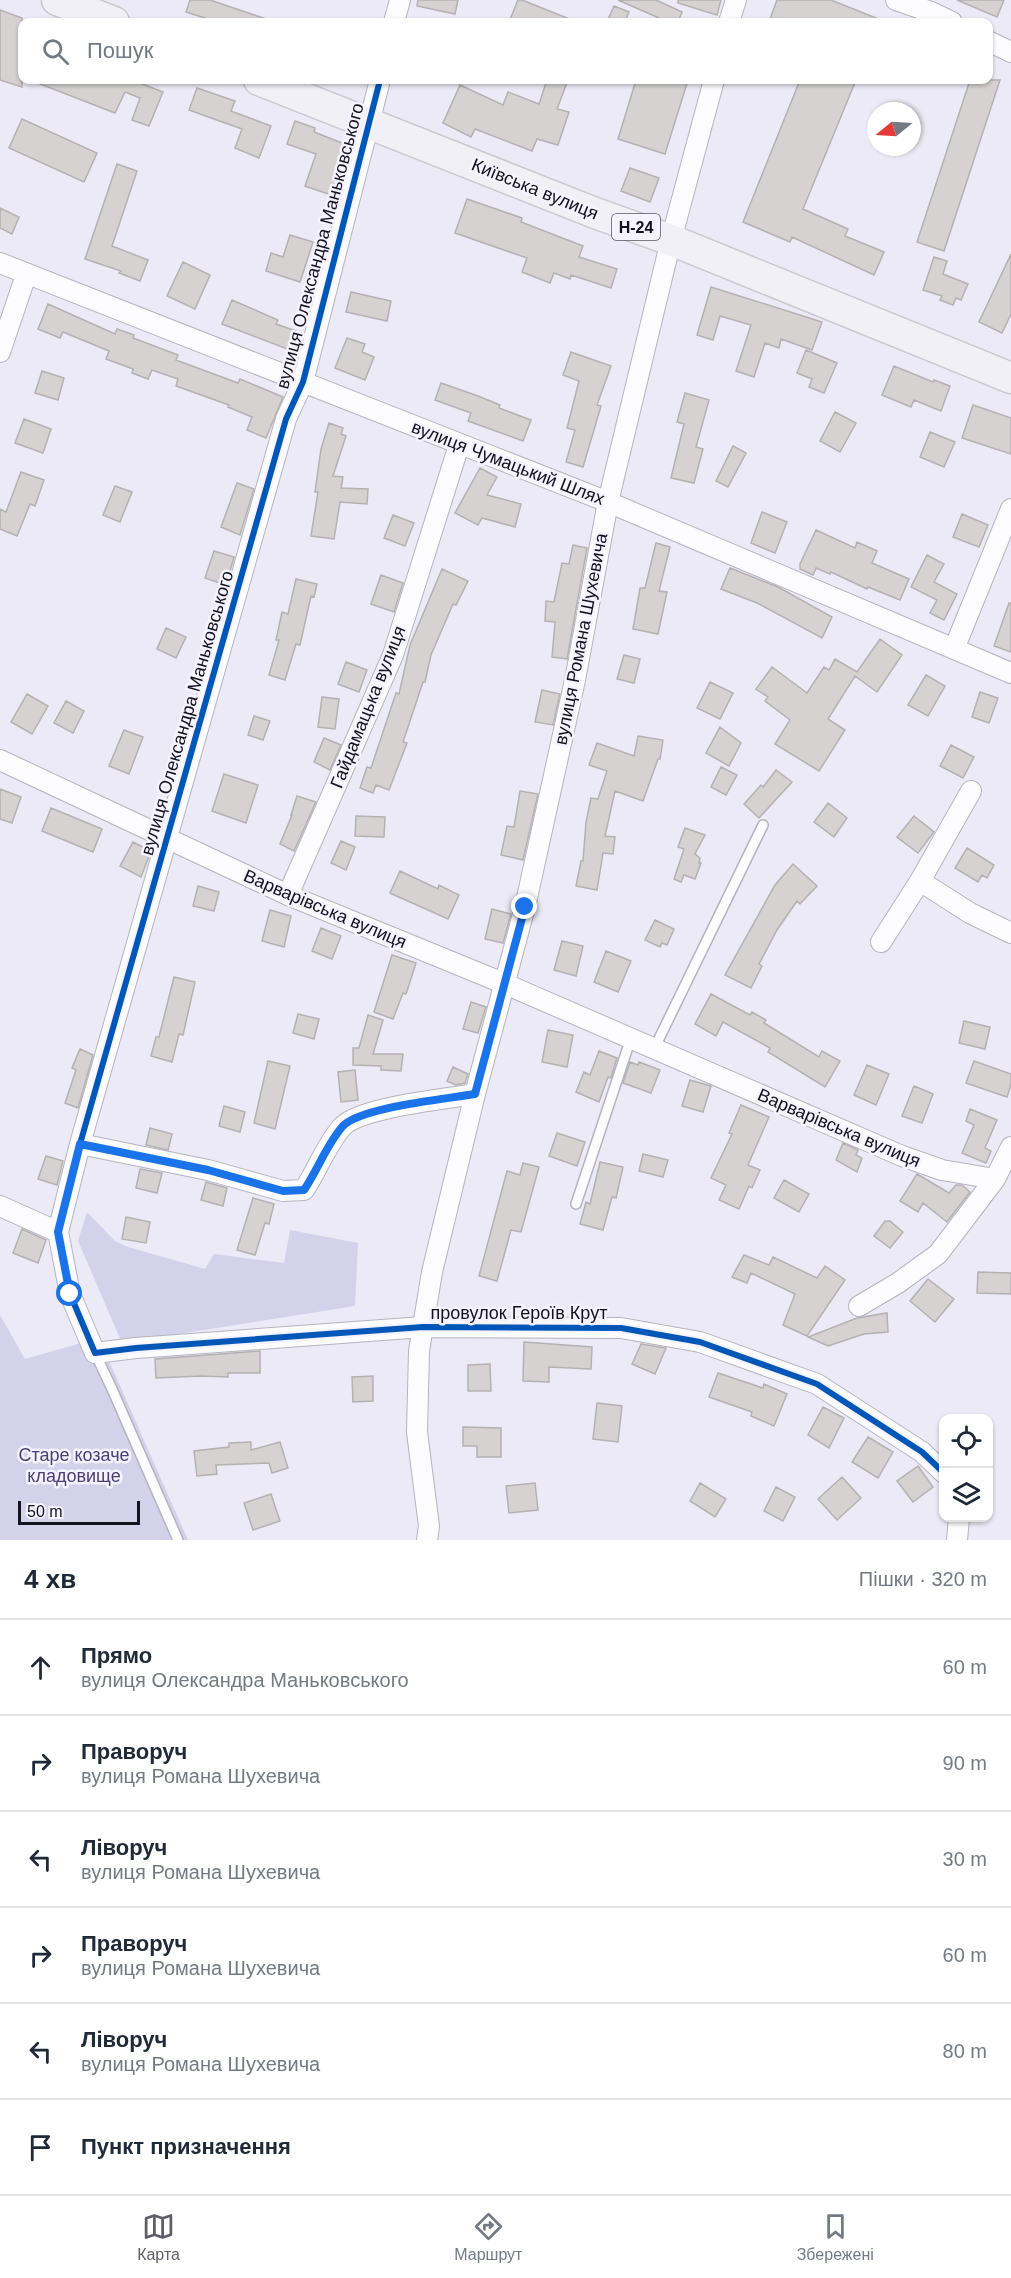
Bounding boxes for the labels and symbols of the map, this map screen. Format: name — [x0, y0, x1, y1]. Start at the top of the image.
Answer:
street label: вулиця Олександра Маньковського — [272, 101, 368, 391]
north arrow — [867, 102, 921, 156]
street label: Київська вулиця — [469, 154, 601, 224]
road number: Н-24 — [612, 214, 660, 240]
street label: вулиця Чумацький Шлях — [409, 417, 607, 509]
street label: вулиця Романа Шухевича — [551, 530, 612, 747]
street label: вулиця Олександра Маньковського — [137, 569, 237, 857]
street label: Гайдамацька вулиця — [326, 623, 410, 791]
street label: Варварівська вулиця — [241, 866, 409, 952]
route end — [511, 893, 537, 919]
street label: Варварівська вулиця — [755, 1085, 923, 1171]
route start — [56, 1280, 82, 1306]
street label: провулок Героїв Крут — [431, 1303, 607, 1323]
park label: Старе козаче кладовище — [18, 1445, 130, 1486]
scale bar — [18, 1498, 140, 1526]

